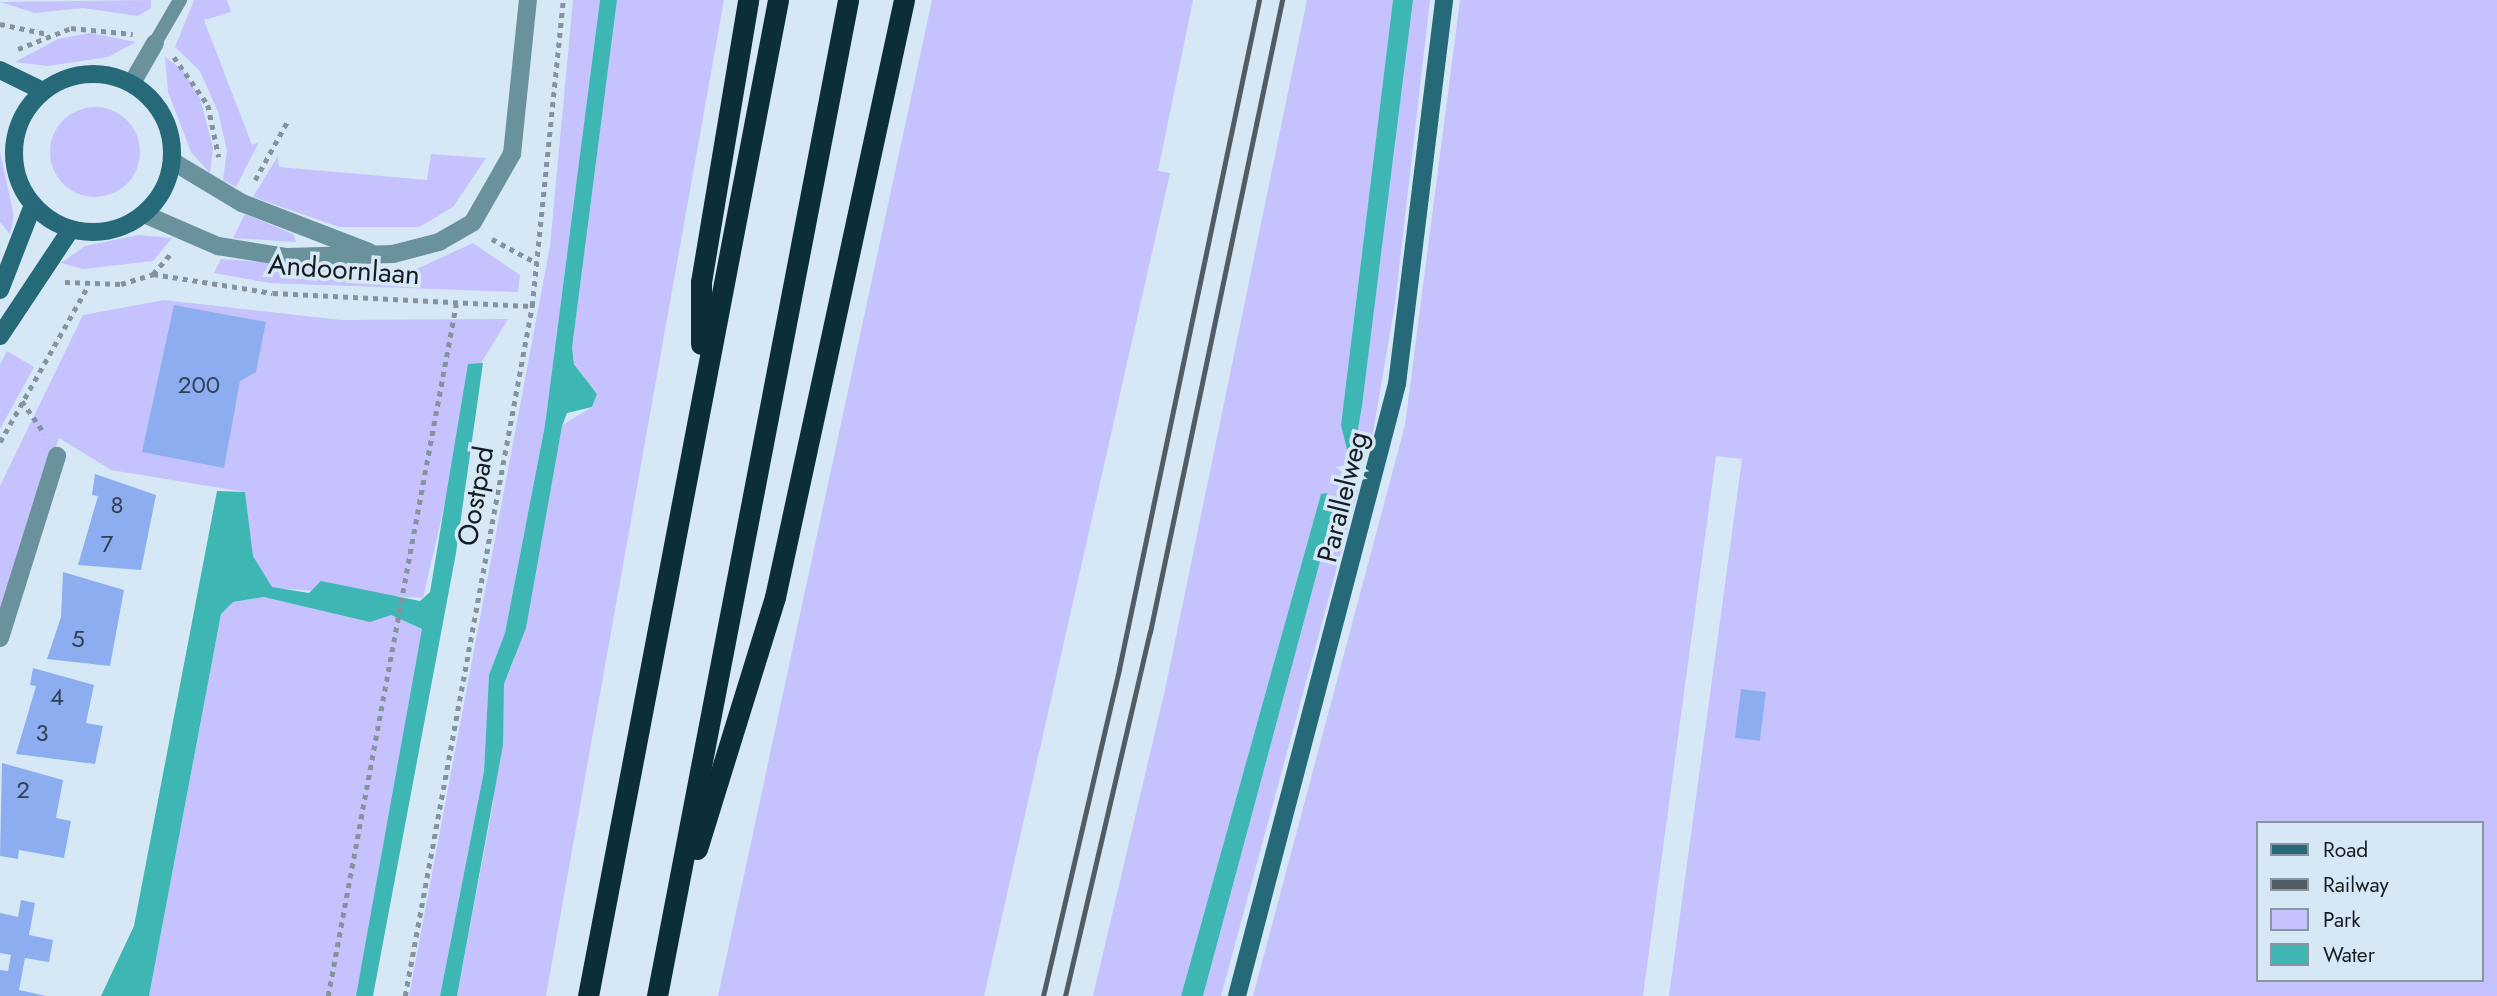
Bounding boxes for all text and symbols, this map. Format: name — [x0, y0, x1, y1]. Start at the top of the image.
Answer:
street label: Andoornlaan — [267, 248, 421, 292]
house number: 200 — [178, 371, 220, 399]
street label: Parallelweg — [1311, 428, 1375, 566]
street label: Oostpad — [451, 443, 501, 549]
house number: 8 — [110, 491, 124, 519]
house number: 7 — [101, 530, 113, 558]
house number: 5 — [71, 625, 85, 653]
house number: 4 — [50, 683, 64, 711]
house number: 3 — [35, 719, 49, 747]
house number: 2 — [16, 776, 30, 804]
legend — [2256, 821, 2483, 982]
text: Road — [2323, 835, 2368, 865]
text: Railway — [2323, 870, 2389, 900]
text: Park — [2323, 905, 2360, 935]
text: Water — [2323, 940, 2375, 970]

